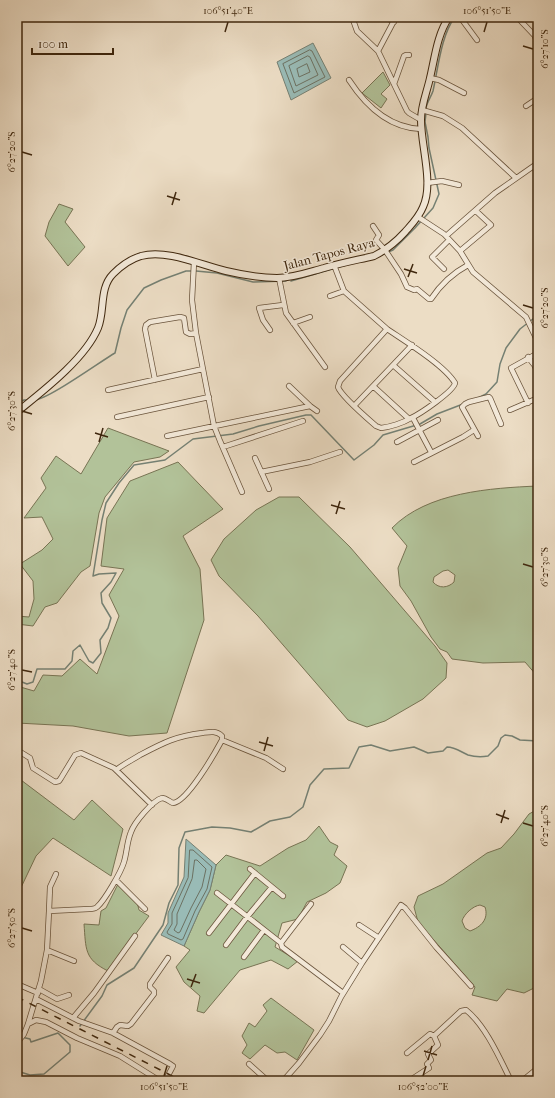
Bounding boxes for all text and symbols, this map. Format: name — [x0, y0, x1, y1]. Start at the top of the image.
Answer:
text: 106°51'40"E — [203, 5, 253, 17]
text: 106°51'50"E — [463, 5, 511, 17]
text: 6°27'10"S — [539, 29, 551, 69]
scale bar — [32, 30, 113, 56]
text: 100 m — [38, 37, 68, 51]
text: 6°27'20"S — [6, 132, 18, 172]
street label: Jalan Tapos Raya — [281, 234, 377, 274]
text: 6°27'20"S — [539, 288, 551, 328]
text: 6°27'30"S — [6, 391, 18, 431]
text: 6°27'30"S — [539, 547, 551, 587]
text: 6°27'40"S — [6, 649, 18, 691]
text: 6°27'40"S — [539, 805, 551, 847]
text: 6°27'50"S — [6, 908, 18, 948]
text: 106°51'50"E — [140, 1081, 188, 1093]
text: 106°52'00"E — [398, 1081, 448, 1093]

